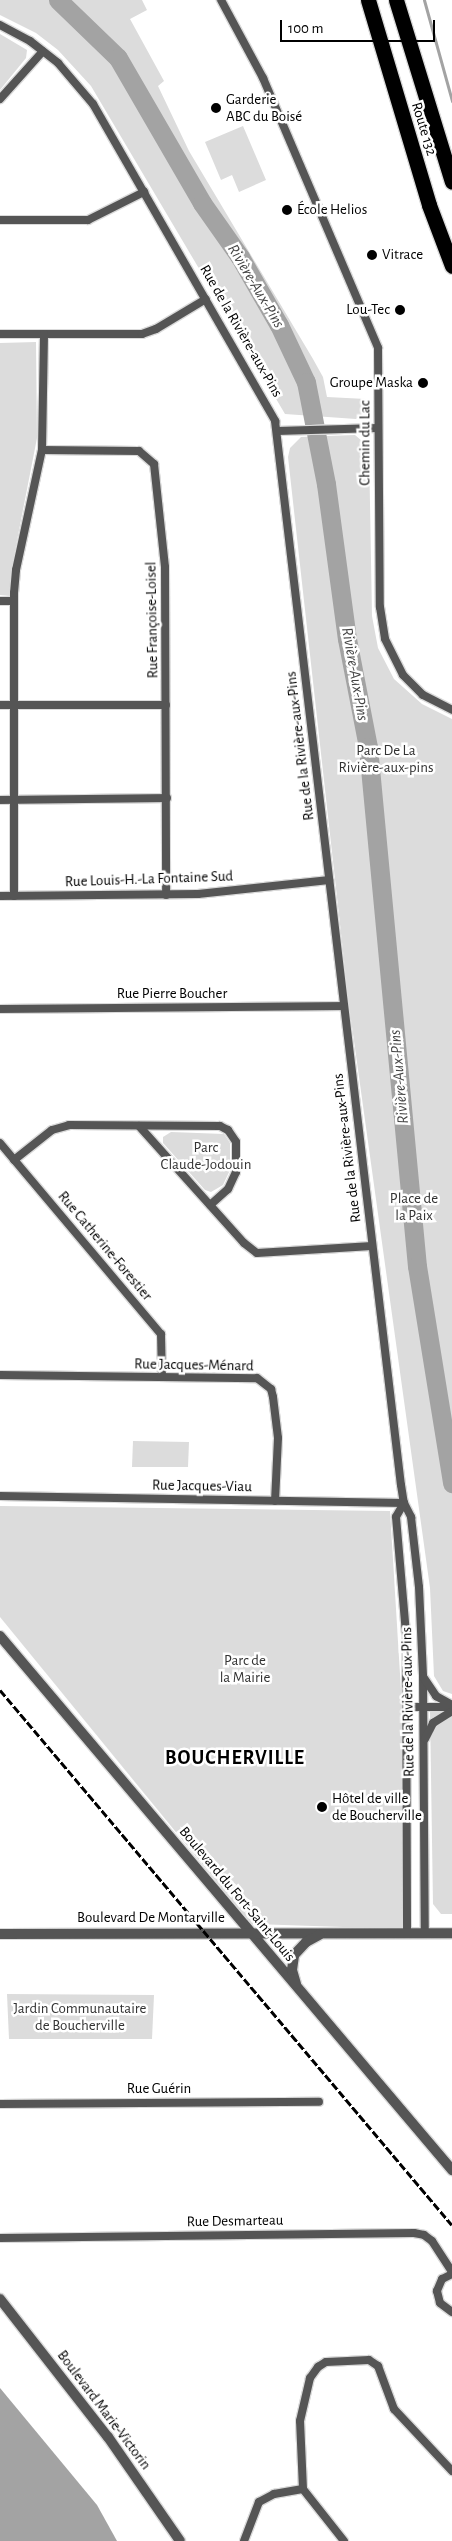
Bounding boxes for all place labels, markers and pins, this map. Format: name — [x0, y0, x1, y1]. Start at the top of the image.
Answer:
place label: Garderie ABC du Boisé — [226, 90, 302, 125]
marker: Garderie ABC du Boisé — [210, 102, 222, 114]
place label: École Helios — [297, 201, 367, 219]
marker: École Helios — [281, 204, 293, 216]
place label: Vitrace — [382, 246, 423, 264]
marker: Vitrace — [366, 249, 378, 261]
place label: Lou-Tec — [346, 301, 390, 319]
marker: Lou-Tec — [394, 304, 406, 316]
place label: Groupe Maska — [330, 374, 413, 392]
marker: Groupe Maska — [417, 377, 429, 389]
place label: Hôtel de ville de Boucherville — [332, 1789, 422, 1824]
marker: Hôtel de ville de Boucherville — [316, 1801, 328, 1813]

